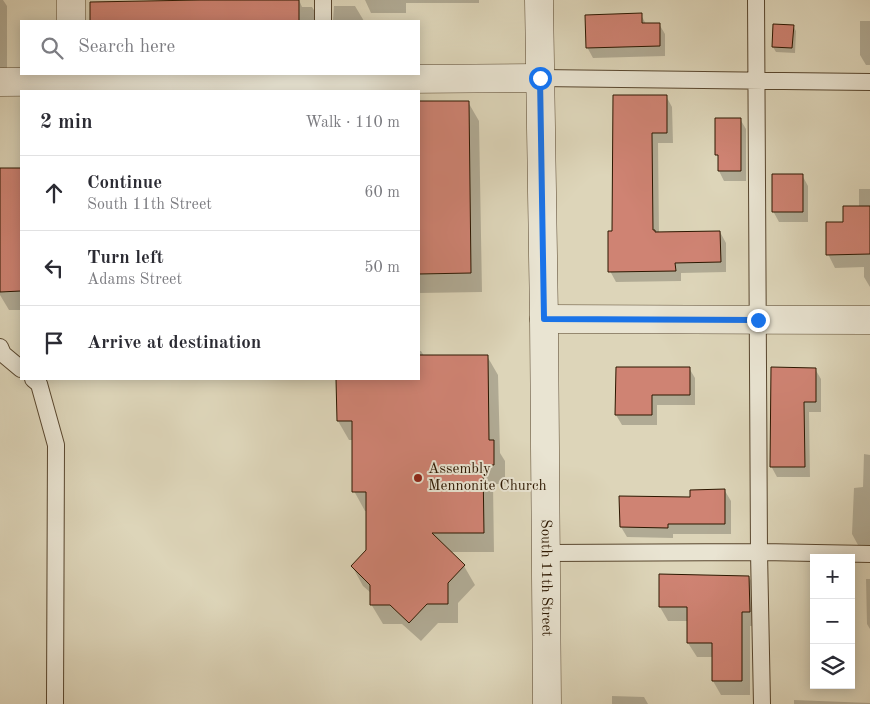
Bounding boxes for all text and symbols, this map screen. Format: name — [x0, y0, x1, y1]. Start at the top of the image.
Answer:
search box — [20, 20, 420, 75]
icon: search — [38, 34, 66, 62]
text: Search here — [78, 38, 175, 57]
route start — [529, 67, 552, 90]
text: 2 min — [40, 112, 93, 133]
text: Walk · 110 m — [305, 115, 400, 131]
text: Continue — [87, 174, 162, 193]
icon: ahead — [40, 179, 68, 207]
text: 60 m — [364, 185, 400, 201]
text: South 11th Street — [87, 197, 212, 213]
text: Turn left — [87, 249, 164, 268]
icon: left — [40, 254, 68, 282]
text: 50 m — [364, 260, 400, 276]
text: Adams Street — [87, 272, 182, 288]
route end — [747, 309, 770, 332]
icon: arrive — [40, 329, 68, 357]
text: Arrive at destination — [87, 334, 261, 353]
place label: Assembly Mennonite Church — [428, 462, 547, 494]
marker: Assembly Mennonite Church — [412, 472, 424, 484]
street label: South 11th Street — [538, 519, 554, 637]
map controls — [810, 554, 855, 689]
button: + — [810, 554, 855, 599]
button: − — [810, 599, 855, 644]
button: layers — [810, 644, 855, 689]

